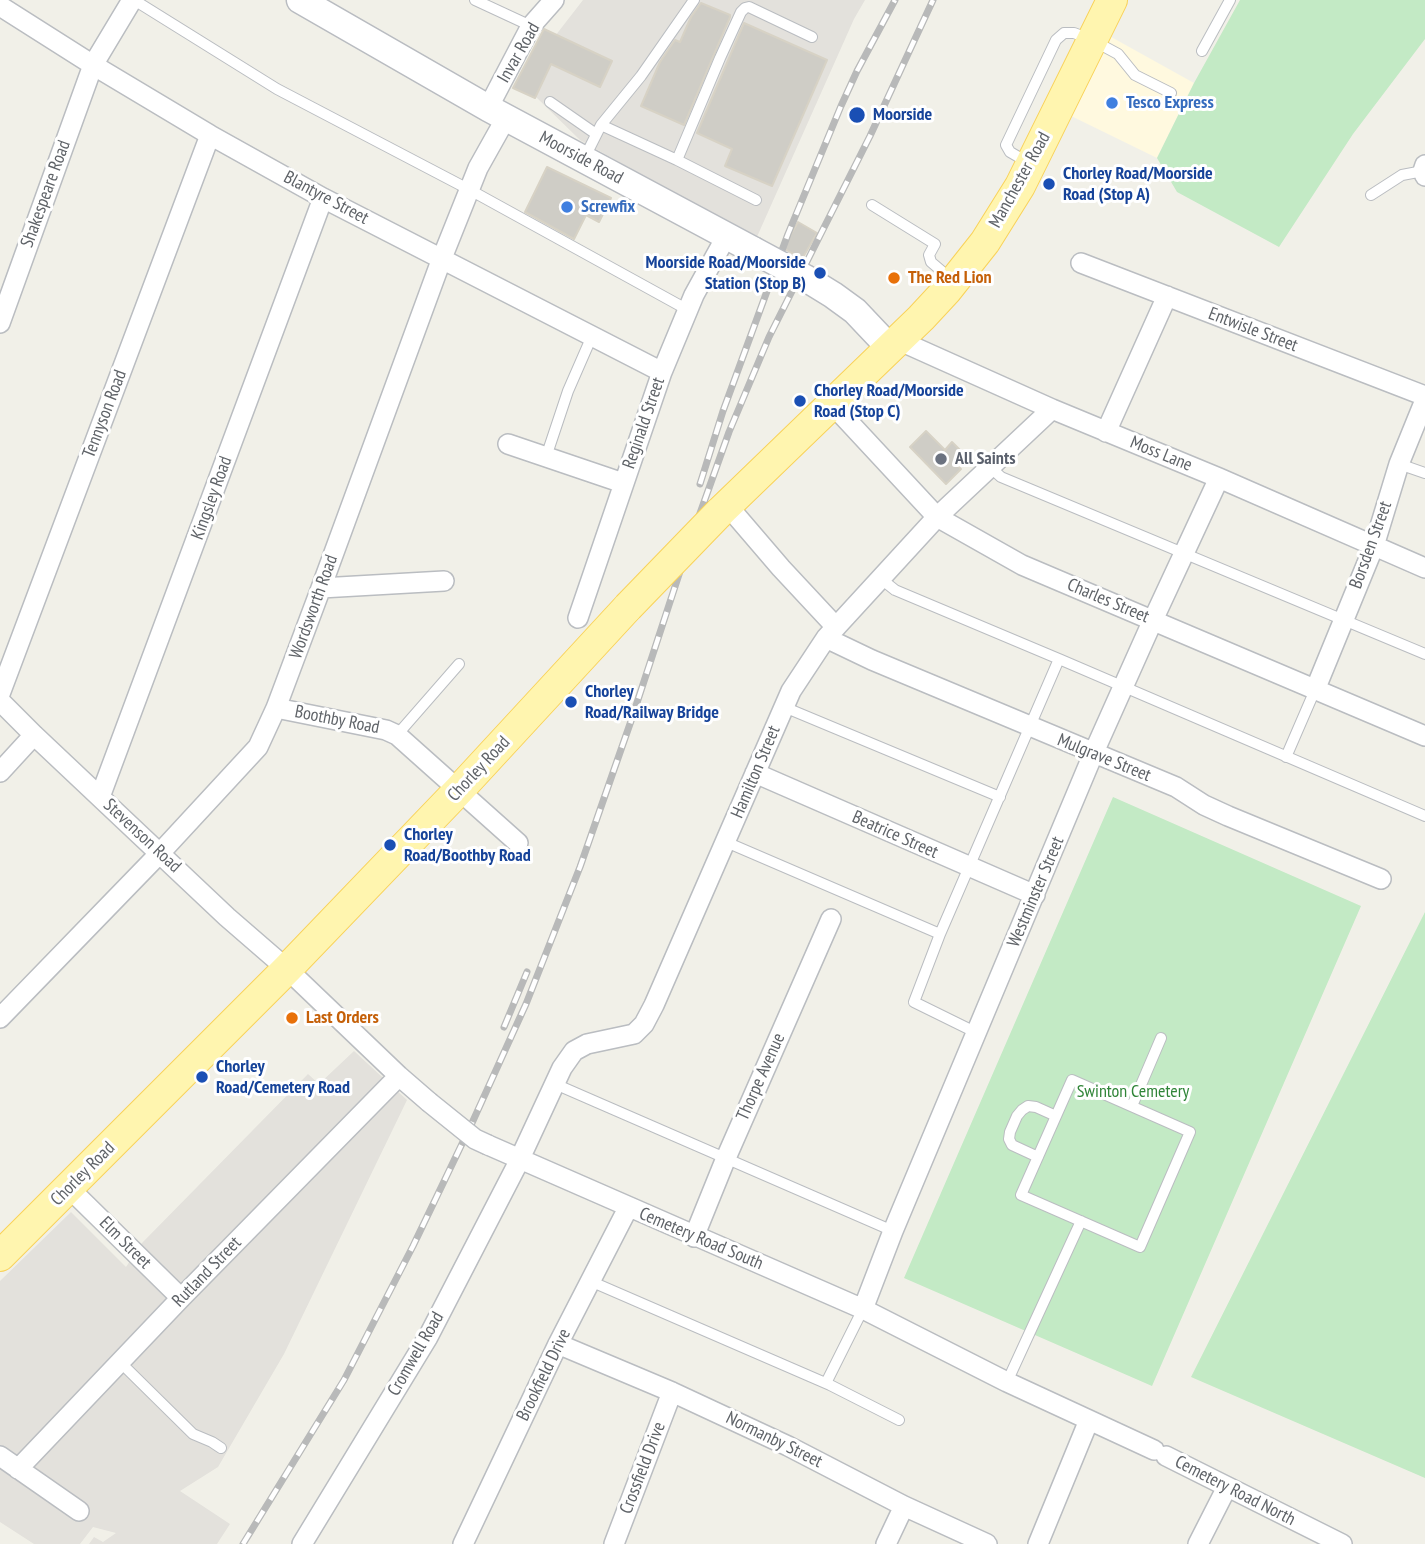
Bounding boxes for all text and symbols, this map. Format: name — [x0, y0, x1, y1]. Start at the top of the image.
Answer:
street label: Invar Road — [493, 19, 545, 87]
place label: Tesco Express — [1126, 92, 1214, 114]
marker: Tesco Express — [1104, 95, 1120, 111]
place label: Moorside — [873, 104, 932, 126]
marker: Moorside — [847, 105, 867, 125]
street label: Moorside Road — [535, 127, 627, 189]
street label: Manchester Road — [985, 128, 1055, 232]
street label: Shakespeare Road — [17, 137, 75, 251]
place label: Chorley Road/Moorside Road (Stop A) — [1063, 163, 1213, 206]
street label: Blantyre Street — [280, 167, 372, 229]
marker: Chorley Road/Moorside Road (Stop A) — [1041, 176, 1057, 192]
place label: Screwfix — [581, 196, 635, 218]
marker: Screwfix — [559, 199, 575, 215]
place label: Moorside Road/Moorside Station (Stop B) — [646, 252, 806, 294]
marker: Moorside Road/Moorside Station (Stop B) — [812, 265, 828, 281]
place label: The Red Lion — [908, 267, 992, 289]
marker: The Red Lion — [886, 270, 902, 286]
street label: Entwisle Street — [1205, 303, 1301, 357]
street label: Tennyson Road — [78, 367, 132, 461]
street label: Reginald Street — [618, 375, 670, 471]
place label: Chorley Road/Moorside Road (Stop C) — [814, 380, 964, 422]
marker: Chorley Road/Moorside Road (Stop C) — [792, 393, 808, 409]
street label: Moss Lane — [1127, 432, 1195, 476]
place label: All Saints — [955, 448, 1015, 470]
marker: All Saints — [933, 451, 949, 467]
street label: Kingsley Road — [187, 453, 237, 543]
street label: Borsden Street — [1345, 498, 1397, 592]
street label: Wordsworth Road — [285, 552, 343, 662]
street label: Charles Street — [1064, 574, 1152, 628]
place label: Chorley Road/Railway Bridge — [585, 681, 719, 724]
marker: Chorley Road/Railway Bridge — [563, 694, 579, 710]
street label: Boothby Road — [293, 701, 381, 739]
street label: Hamilton Street — [727, 723, 785, 821]
street label: Mulgrave Street — [1054, 729, 1154, 787]
street label: Chorley Road — [443, 732, 515, 806]
street label: Stevenson Road — [99, 795, 185, 877]
street label: Beatrice Street — [849, 807, 941, 863]
place label: Chorley Road/Boothby Road — [404, 824, 531, 866]
street label: Westminster Street — [1003, 834, 1069, 950]
marker: Chorley Road/Boothby Road — [382, 837, 398, 853]
place label: Last Orders — [306, 1007, 379, 1029]
marker: Last Orders — [284, 1010, 300, 1026]
street label: Thorpe Avenue — [732, 1030, 790, 1124]
place label: Chorley Road/Cemetery Road — [216, 1056, 350, 1098]
marker: Chorley Road/Cemetery Road — [194, 1069, 210, 1085]
park label: Swinton Cemetery — [1077, 1081, 1189, 1103]
street label: Chorley Road — [47, 1138, 119, 1210]
street label: Cemetery Road South — [636, 1203, 766, 1275]
street label: Elm Street — [94, 1212, 156, 1274]
street label: Rutland Street — [168, 1232, 246, 1312]
street label: Cromwell Road — [383, 1308, 449, 1400]
street label: Brookfield Drive — [512, 1325, 576, 1425]
street label: Normanby Street — [722, 1407, 826, 1473]
street label: Crossfield Drive — [616, 1419, 670, 1517]
street label: Cemetery Road North — [1171, 1451, 1299, 1531]

